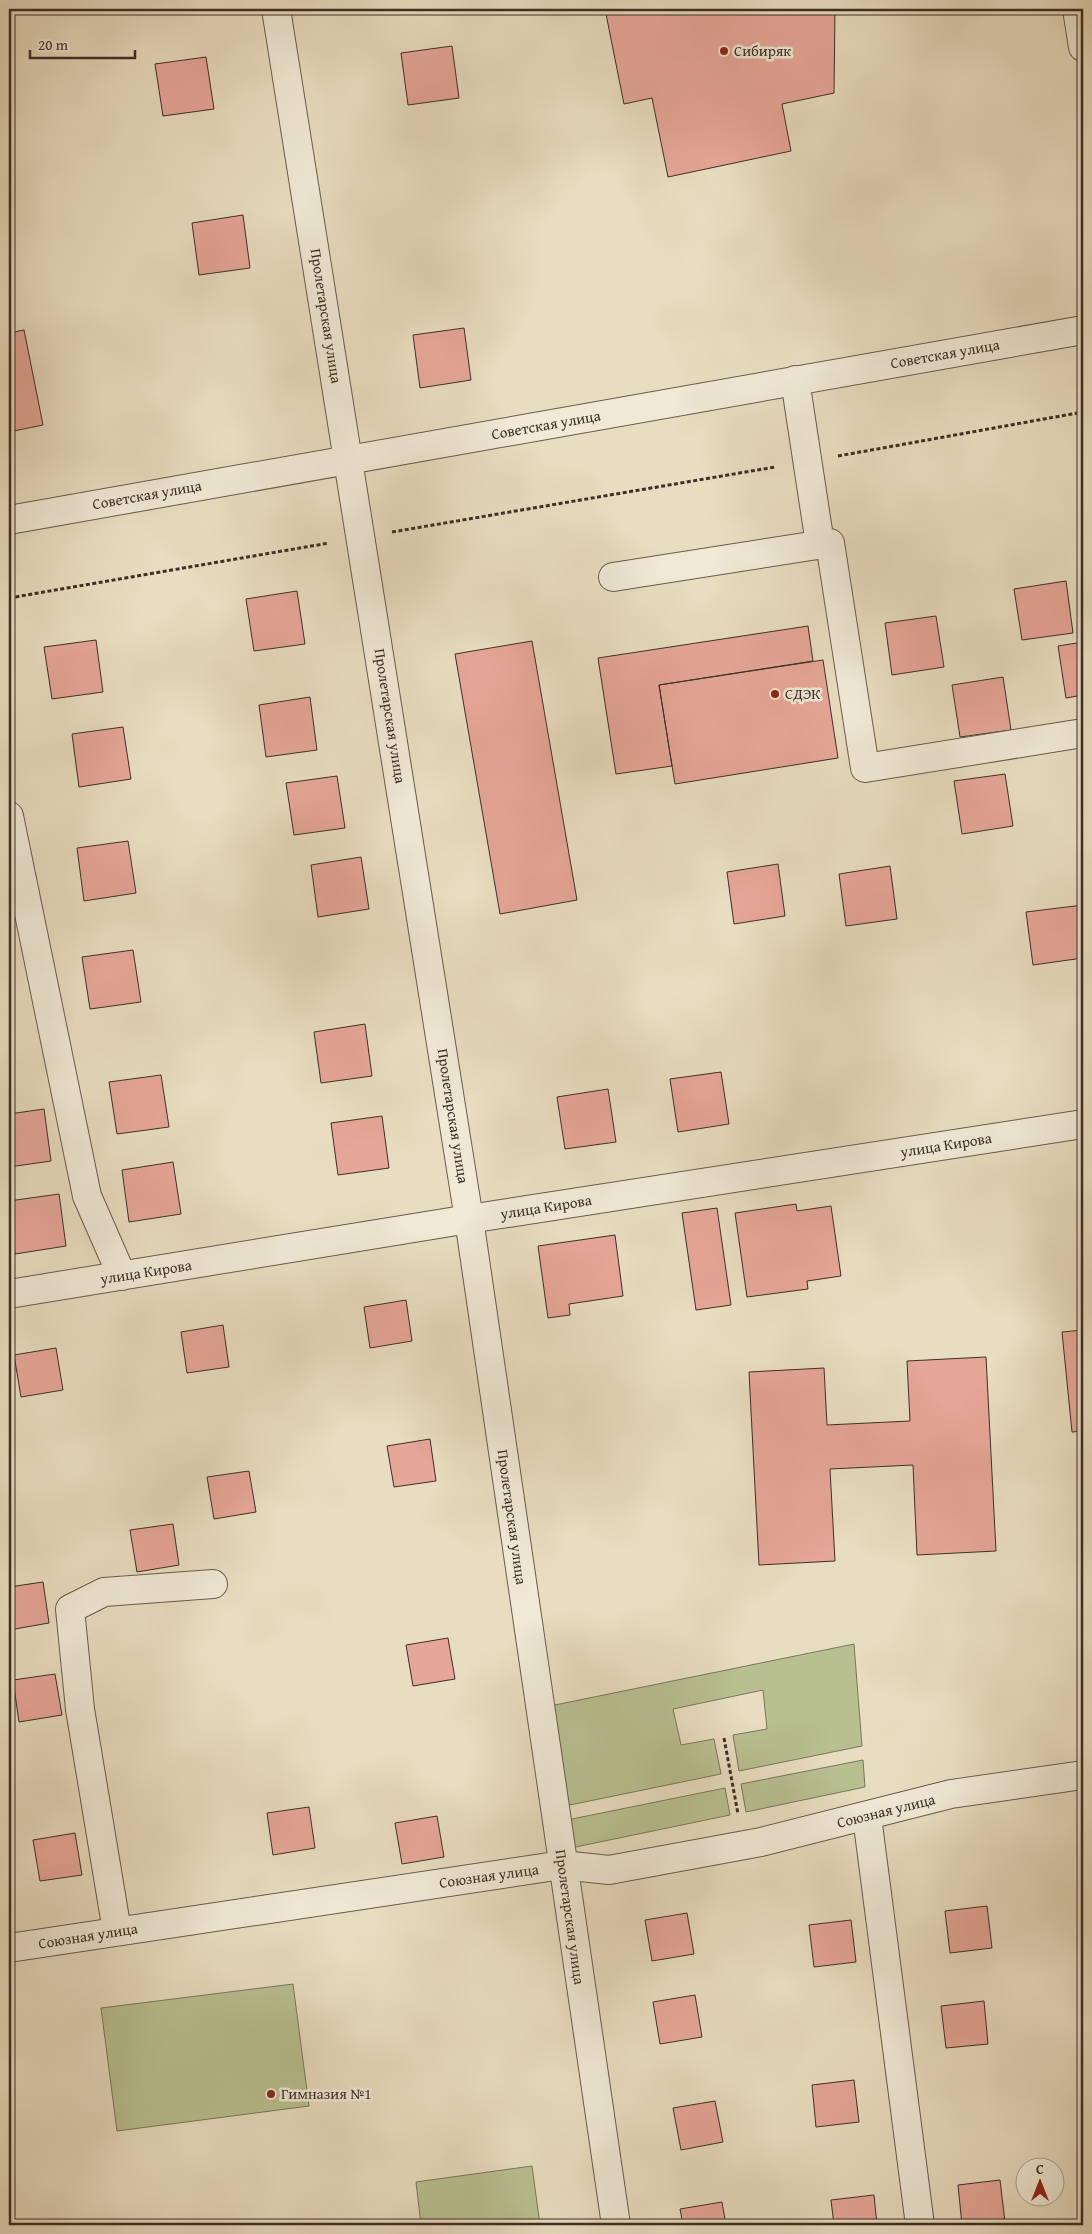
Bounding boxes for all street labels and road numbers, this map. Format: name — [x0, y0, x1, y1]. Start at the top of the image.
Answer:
street label: Пролетарская улица — [305, 247, 348, 386]
street label: Советская улица — [889, 333, 1002, 373]
street label: Советская улица — [490, 404, 603, 444]
street label: Советская улица — [91, 474, 204, 514]
street label: Пролетарская улица — [369, 647, 412, 786]
street label: Пролетарская улица — [432, 1047, 475, 1186]
street label: улица Кирова — [898, 1127, 994, 1162]
street label: улица Кирова — [498, 1189, 594, 1224]
street label: улица Кирова — [98, 1254, 194, 1289]
street label: Пролетарская улица — [493, 1448, 532, 1587]
street label: Союзная улица — [835, 1788, 938, 1833]
street label: Пролетарская улица — [551, 1848, 590, 1987]
street label: Союзная улица — [438, 1858, 541, 1893]
street label: Союзная улица — [37, 1917, 140, 1954]

